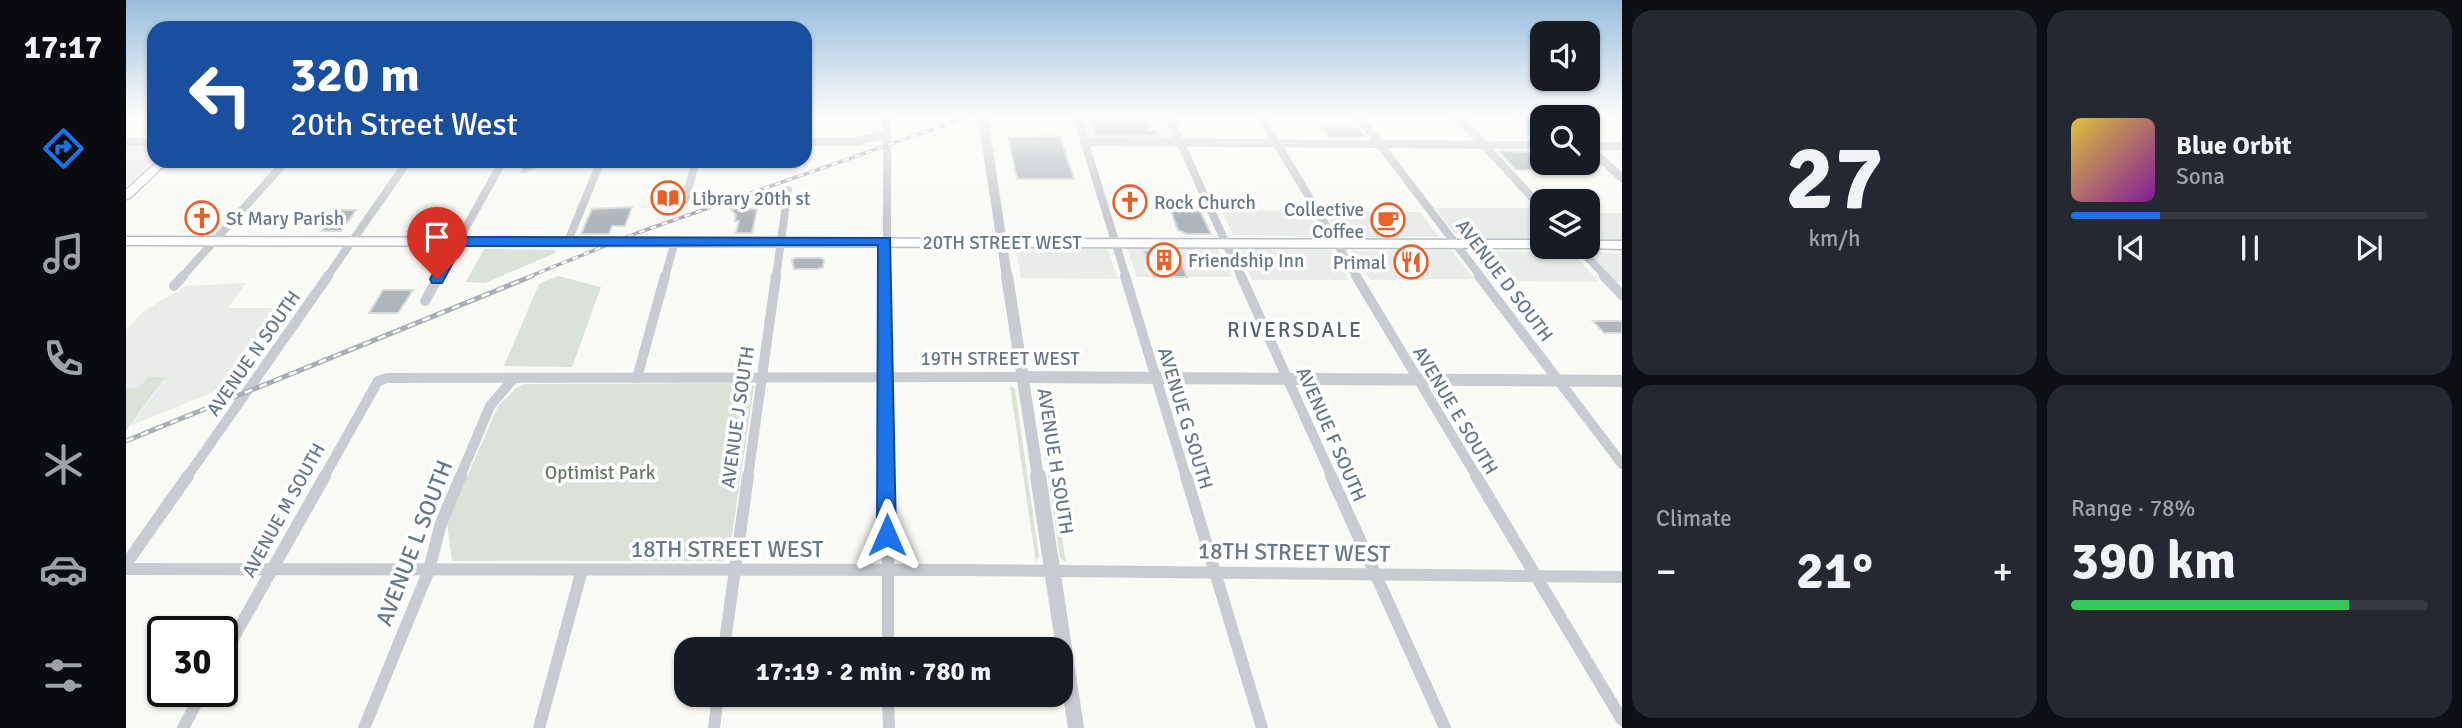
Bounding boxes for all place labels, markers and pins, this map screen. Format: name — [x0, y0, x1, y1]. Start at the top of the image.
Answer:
library icon: Library 20th st — [649, 179, 687, 217]
church icon: Rock Church — [1111, 183, 1149, 221]
place label: Library 20th st — [692, 187, 811, 211]
place label: Rock Church — [1154, 191, 1256, 215]
place label: Collective Coffee — [1284, 198, 1364, 244]
church icon: St Mary Parish — [183, 199, 221, 237]
cafe icon: Collective Coffee — [1369, 201, 1407, 239]
place label: St Mary Parish — [226, 207, 344, 231]
pin — [407, 207, 467, 279]
building icon: Friendship Inn — [1145, 241, 1183, 279]
restaurant icon: Primal — [1392, 243, 1430, 281]
place label: Friendship Inn — [1188, 249, 1304, 273]
place label: Primal — [1333, 251, 1386, 275]

